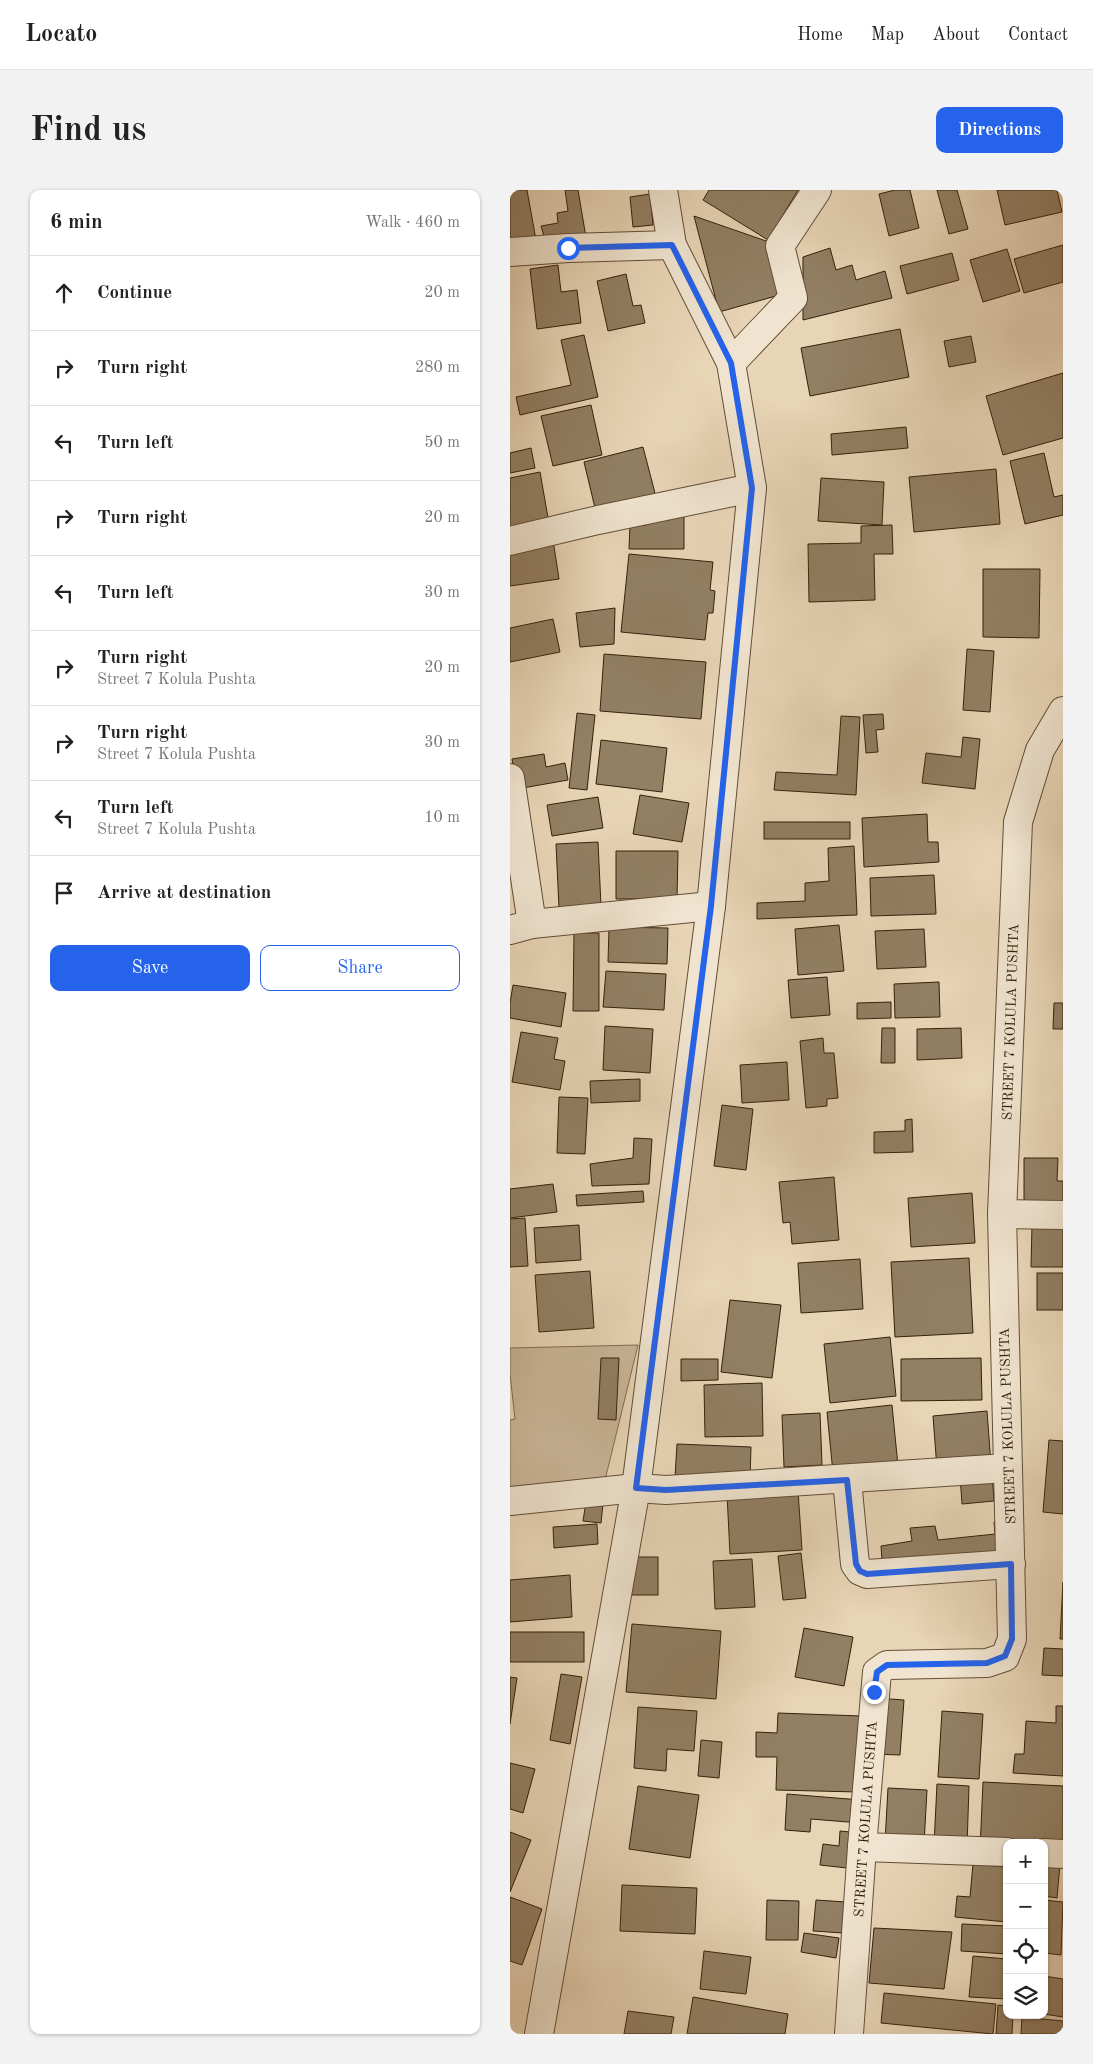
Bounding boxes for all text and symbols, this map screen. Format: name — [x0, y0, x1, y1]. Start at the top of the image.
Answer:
text: Locato — [25, 23, 97, 47]
text: Home — [797, 26, 843, 44]
text: Map — [871, 26, 904, 44]
text: About — [932, 26, 980, 44]
text: Contact — [1008, 26, 1068, 44]
button: Directions — [936, 107, 1063, 153]
text: Find us — [30, 113, 146, 148]
text: 6 min — [50, 212, 103, 233]
text: Walk · 460 m — [365, 215, 460, 231]
route start — [557, 237, 580, 260]
icon: ahead — [50, 279, 78, 307]
text: Continue — [97, 284, 172, 303]
text: 20 m — [424, 285, 460, 301]
icon: right — [50, 354, 78, 382]
text: Turn right — [97, 359, 187, 378]
text: 280 m — [415, 360, 460, 376]
icon: left — [50, 429, 78, 457]
text: Turn left — [97, 434, 174, 453]
text: 50 m — [424, 435, 460, 451]
icon: right — [50, 504, 78, 532]
text: Turn right — [97, 509, 187, 528]
text: 20 m — [424, 510, 460, 526]
icon: left — [50, 579, 78, 607]
text: Turn left — [97, 584, 174, 603]
text: 30 m — [424, 585, 460, 601]
text: Turn right — [97, 649, 187, 668]
icon: right — [50, 654, 78, 682]
text: 20 m — [424, 660, 460, 676]
text: Street 7 Kolula Pushta — [97, 672, 256, 688]
text: Turn right — [97, 724, 187, 743]
icon: right — [50, 729, 78, 757]
text: 30 m — [424, 735, 460, 751]
text: Street 7 Kolula Pushta — [97, 747, 256, 763]
text: Turn left — [97, 799, 174, 818]
icon: left — [50, 804, 78, 832]
text: 10 m — [424, 810, 460, 826]
text: Street 7 Kolula Pushta — [97, 822, 256, 838]
icon: arrive — [50, 879, 78, 907]
text: Arrive at destination — [97, 884, 271, 903]
street label: STREET 7 KOLULA PUSHTA — [1001, 923, 1021, 1121]
button: Save — [50, 945, 250, 991]
button: Share — [260, 945, 460, 991]
street label: STREET 7 KOLULA PUSHTA — [998, 1327, 1018, 1524]
route end — [863, 1681, 886, 1704]
street label: STREET 7 KOLULA PUSHTA — [852, 1720, 880, 1918]
map controls — [1003, 1839, 1048, 2019]
button: + — [1003, 1839, 1048, 1884]
button: − — [1003, 1884, 1048, 1929]
button: locate — [1003, 1929, 1048, 1974]
button: layers — [1003, 1974, 1048, 2019]

